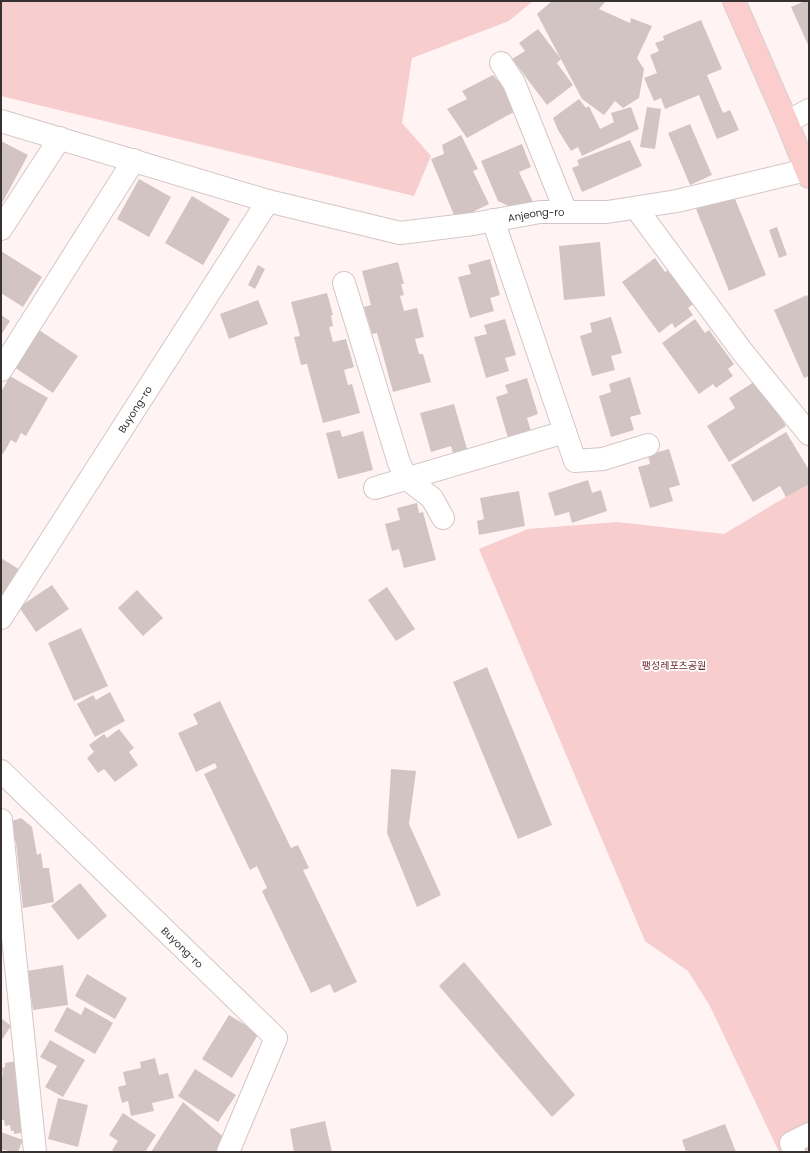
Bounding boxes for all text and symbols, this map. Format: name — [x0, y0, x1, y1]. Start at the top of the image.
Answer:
street label: Anjeong-ro — [506, 204, 564, 225]
street label: Buyong-ro — [114, 383, 155, 436]
park label: 팽성레포츠공원 — [642, 658, 706, 673]
street label: Buyong-ro — [158, 923, 207, 971]

